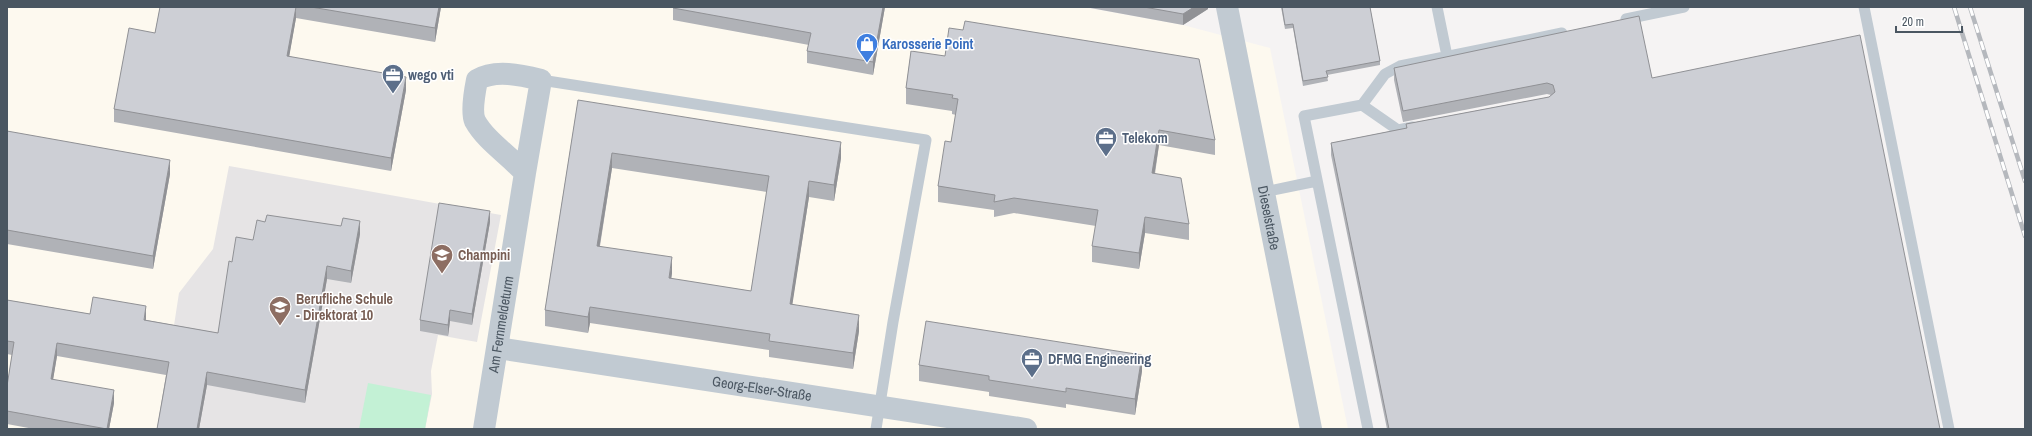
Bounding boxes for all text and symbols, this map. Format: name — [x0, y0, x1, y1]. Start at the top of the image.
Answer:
scale bar — [1896, 8, 1962, 34]
text: 20 m — [1902, 14, 1924, 30]
shop icon: Karosserie Point — [854, 31, 880, 64]
place label: Karosserie Point — [882, 35, 973, 53]
office icon: wego vti — [380, 62, 406, 95]
place label: wego vti — [408, 66, 454, 84]
office icon: Telekom — [1093, 125, 1119, 158]
place label: Telekom — [1122, 129, 1168, 147]
street label: Dieselstraße — [1254, 184, 1284, 252]
school or university icon: Champini — [429, 242, 455, 275]
place label: Champini — [458, 246, 510, 264]
street label: Am Fernmeldeturm — [484, 275, 517, 375]
place label: Berufliche Schule - Direktorat 10 — [296, 290, 393, 324]
school or university icon: Berufliche Schule - Direktorat 10 — [267, 294, 293, 327]
office icon: DFMG Engineering — [1019, 346, 1045, 379]
place label: DFMG Engineering — [1048, 350, 1151, 368]
street label: Georg-Elser-Straße — [711, 372, 813, 405]

